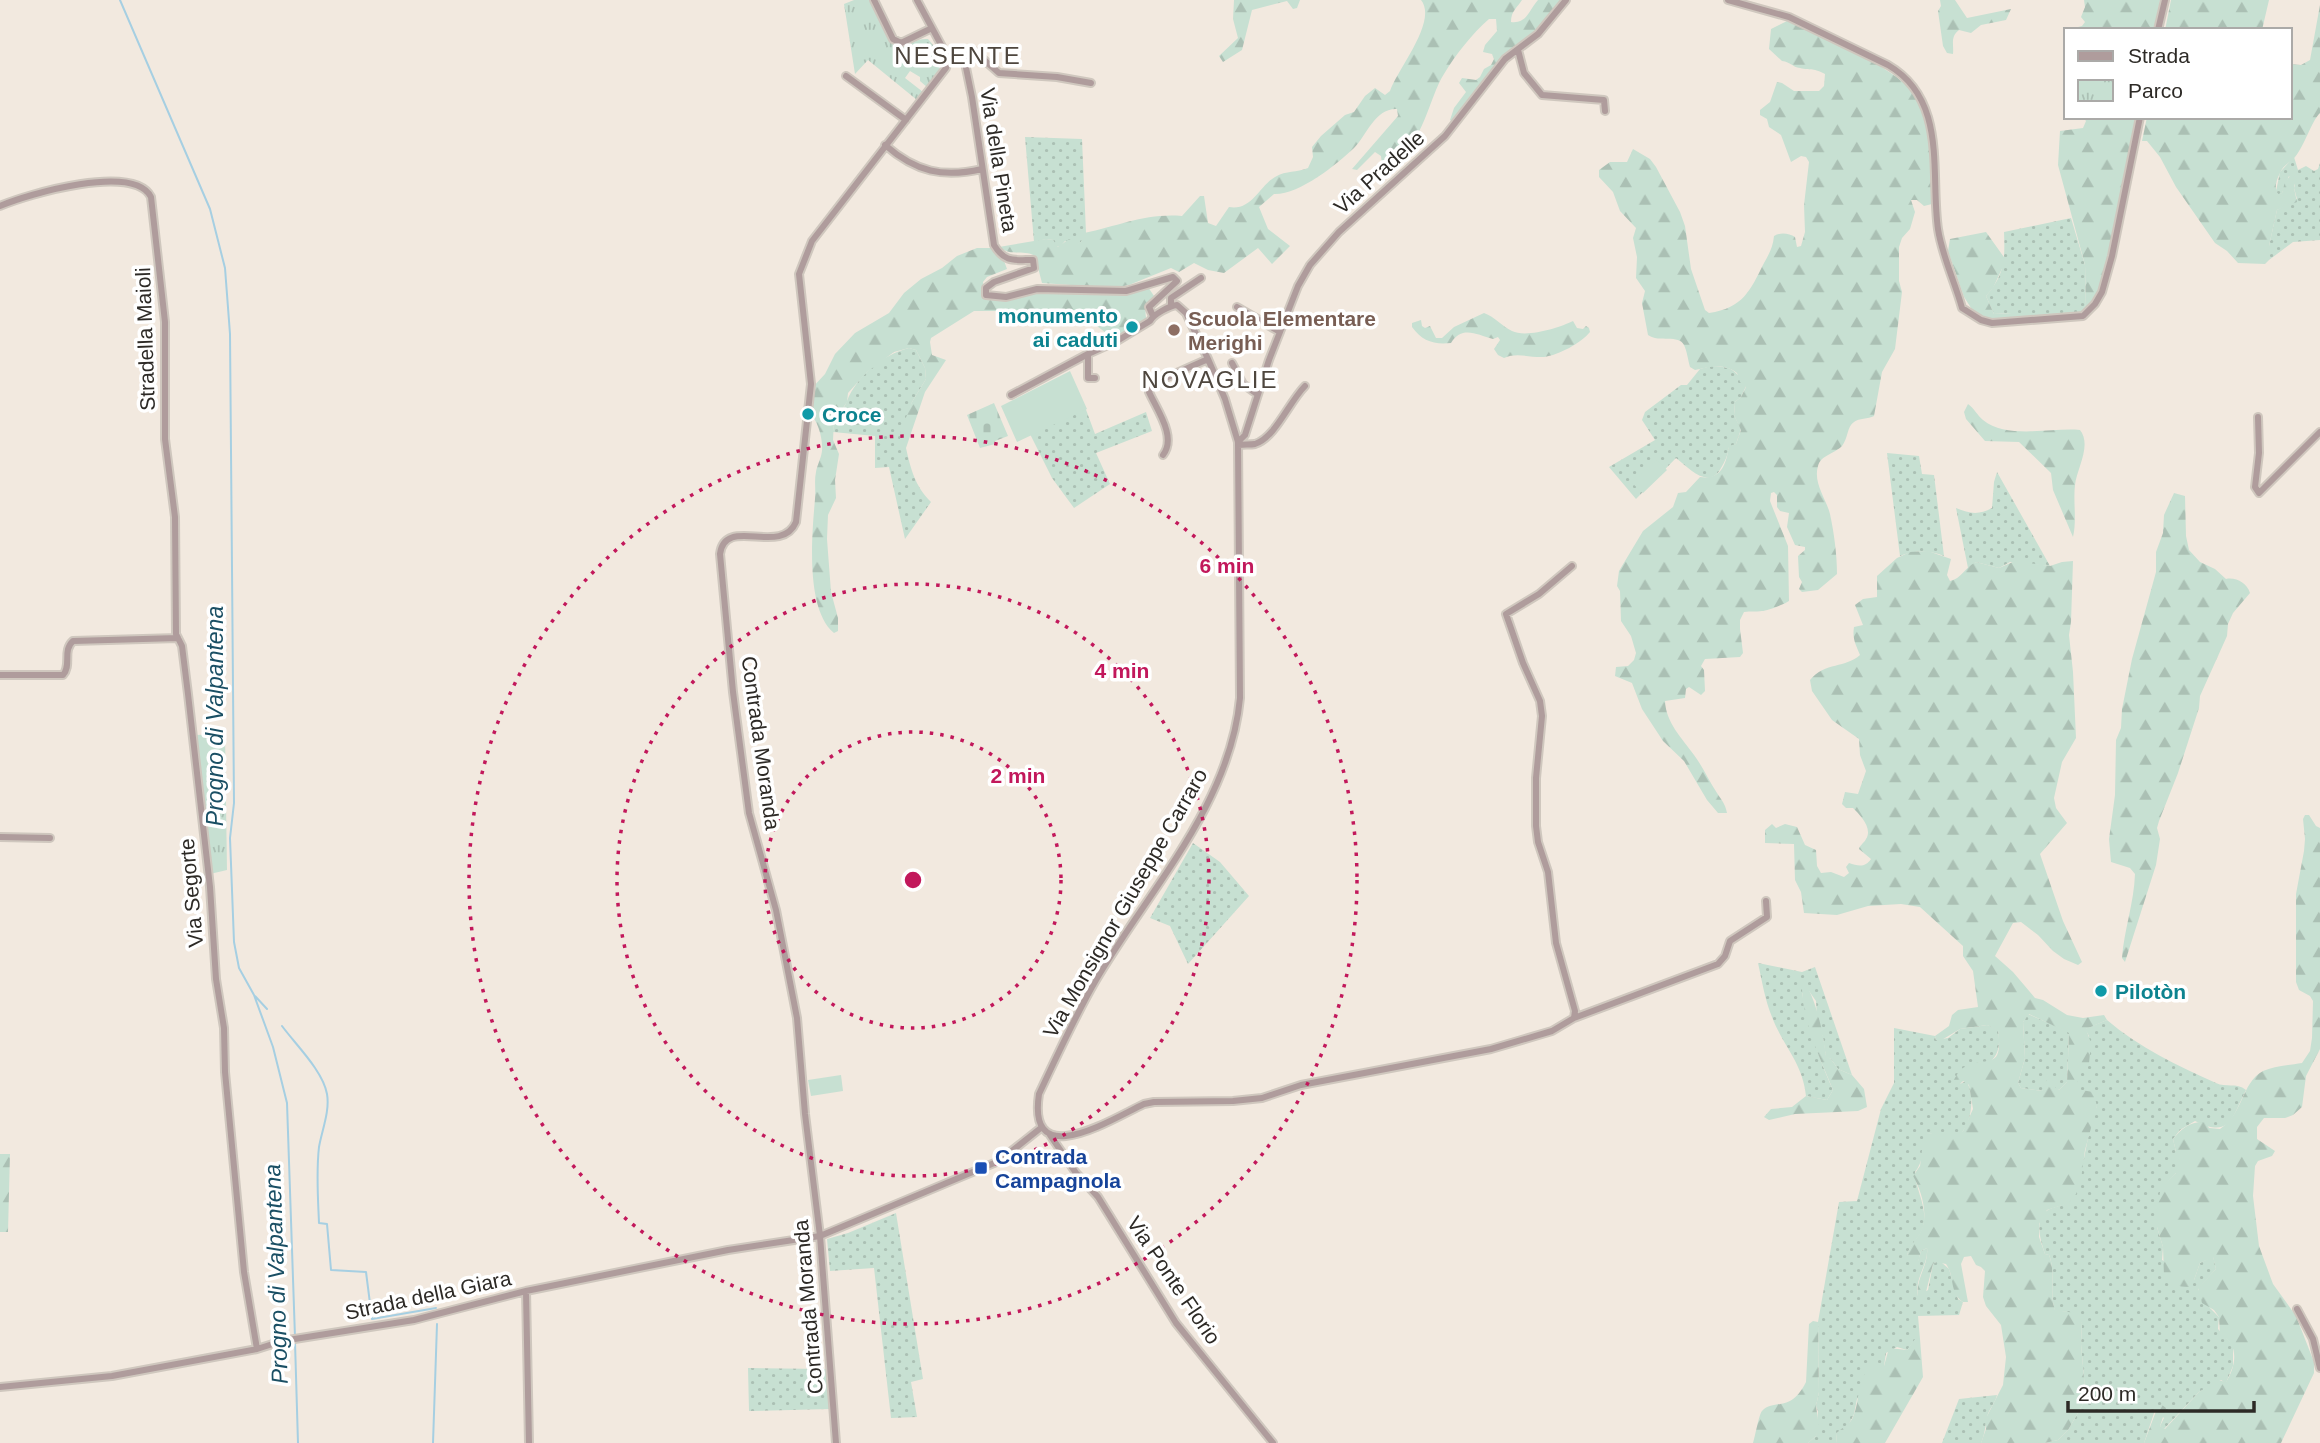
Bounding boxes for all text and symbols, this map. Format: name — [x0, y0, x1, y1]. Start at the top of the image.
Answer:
legend — [2064, 28, 2292, 119]
district label: NESENTE — [894, 42, 1022, 69]
text: Strada — [2128, 44, 2190, 67]
text: Parco — [2128, 79, 2183, 102]
street label: Via della Pineta — [976, 86, 1022, 234]
street label: Via Pradelle — [1329, 126, 1429, 218]
street label: Stradella Maioli — [131, 267, 159, 411]
place label: monumento ai caduti — [998, 304, 1118, 351]
place label: Scuola Elementare Merighi — [1188, 307, 1376, 354]
marker: monumento ai caduti — [1124, 319, 1140, 335]
marker: Scuola Elementare Merighi — [1166, 322, 1182, 338]
district label: NOVAGLIE — [1142, 366, 1278, 393]
place label: Croce — [822, 403, 882, 426]
marker: Croce — [800, 406, 816, 422]
text: 6 min — [1200, 554, 1254, 577]
water label: Progno di Valpantena — [202, 606, 228, 826]
street label: Contrada Moranda — [737, 655, 785, 832]
text: 4 min — [1095, 659, 1149, 682]
text: 2 min — [991, 764, 1045, 787]
street label: Via Monsignor Giuseppe Carraro — [1038, 764, 1212, 1042]
street label: Via Segorte — [175, 838, 207, 948]
centre of rings — [901, 868, 925, 892]
place label: Pilotòn — [2115, 980, 2186, 1003]
marker: Pilotòn — [2093, 983, 2109, 999]
place label: Contrada Campagnola — [995, 1145, 1121, 1192]
marker: Contrada Campagnola — [973, 1160, 989, 1176]
water label: Progno di Valpantena — [259, 1163, 293, 1385]
street label: Via Ponte Florio — [1123, 1212, 1225, 1348]
street label: Contrada Moranda — [789, 1218, 827, 1395]
street label: Strada della Giara — [343, 1266, 513, 1324]
scale bar — [2068, 1370, 2254, 1414]
text: 200 m — [2078, 1382, 2136, 1405]

